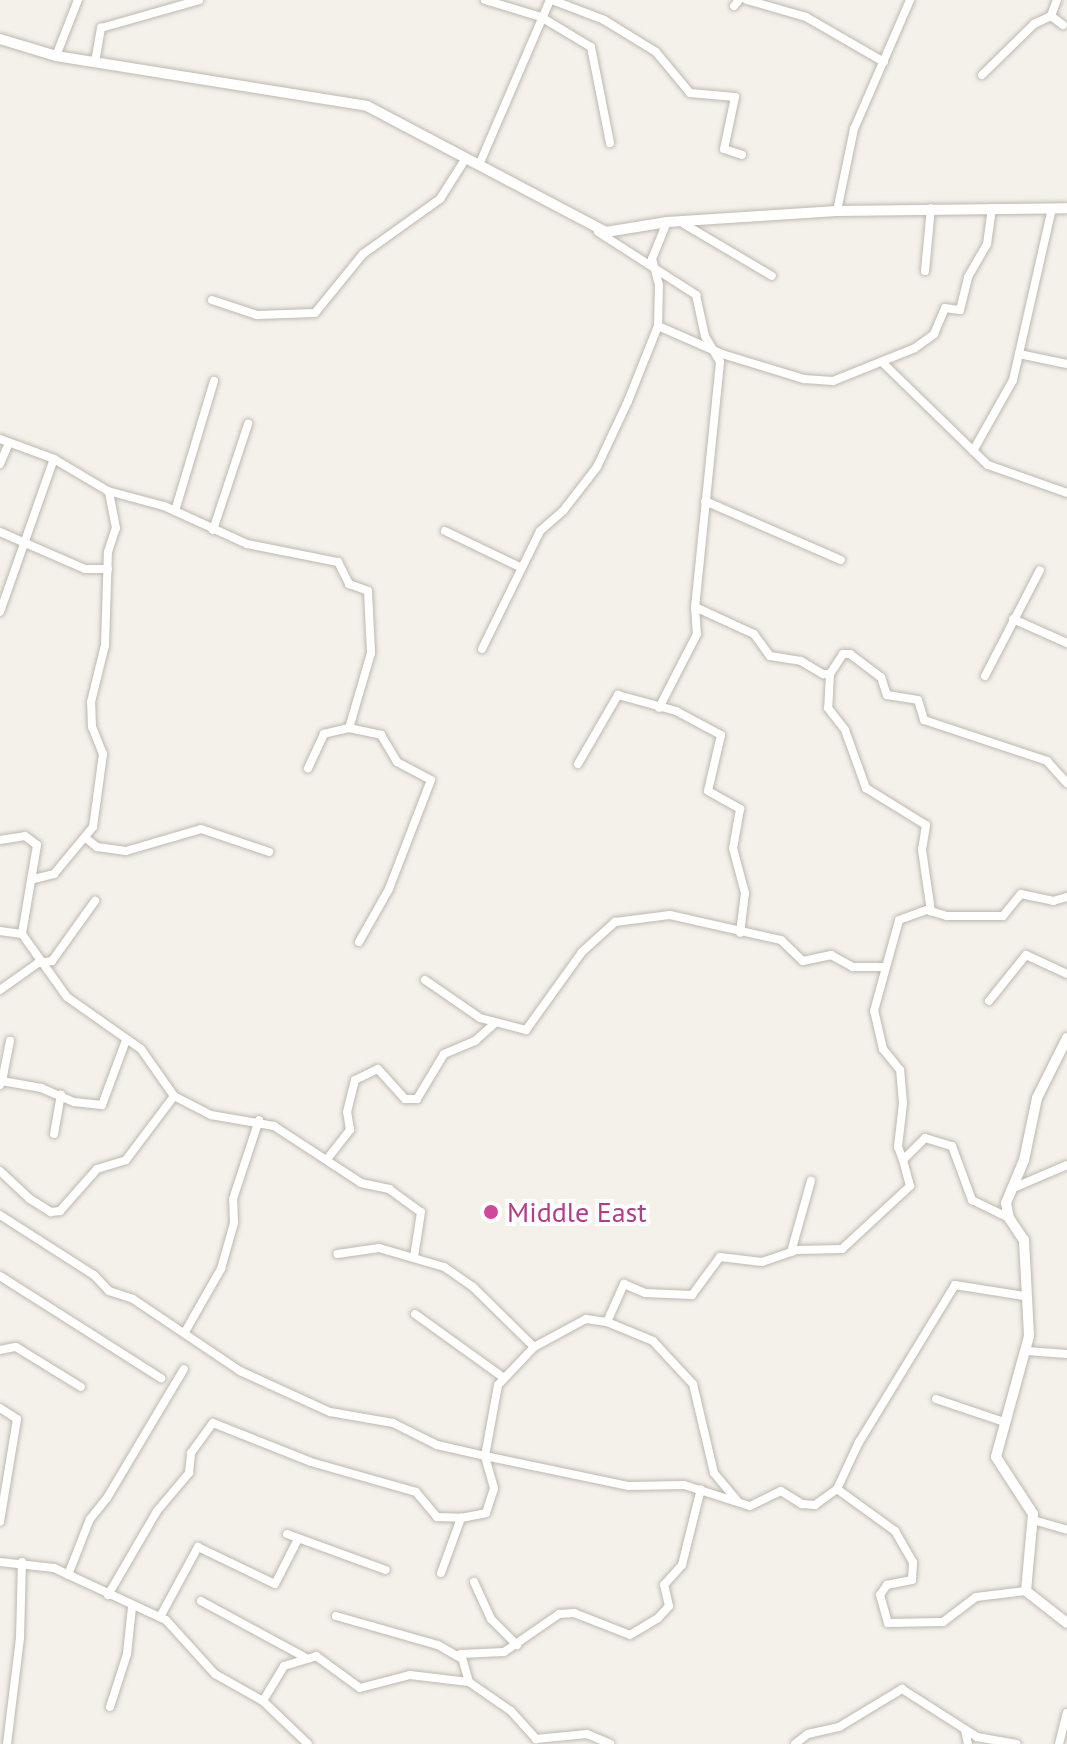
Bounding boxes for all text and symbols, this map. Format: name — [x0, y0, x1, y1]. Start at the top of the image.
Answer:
place label: Middle East — [507, 1195, 647, 1229]
marker: Middle East — [482, 1203, 500, 1221]

